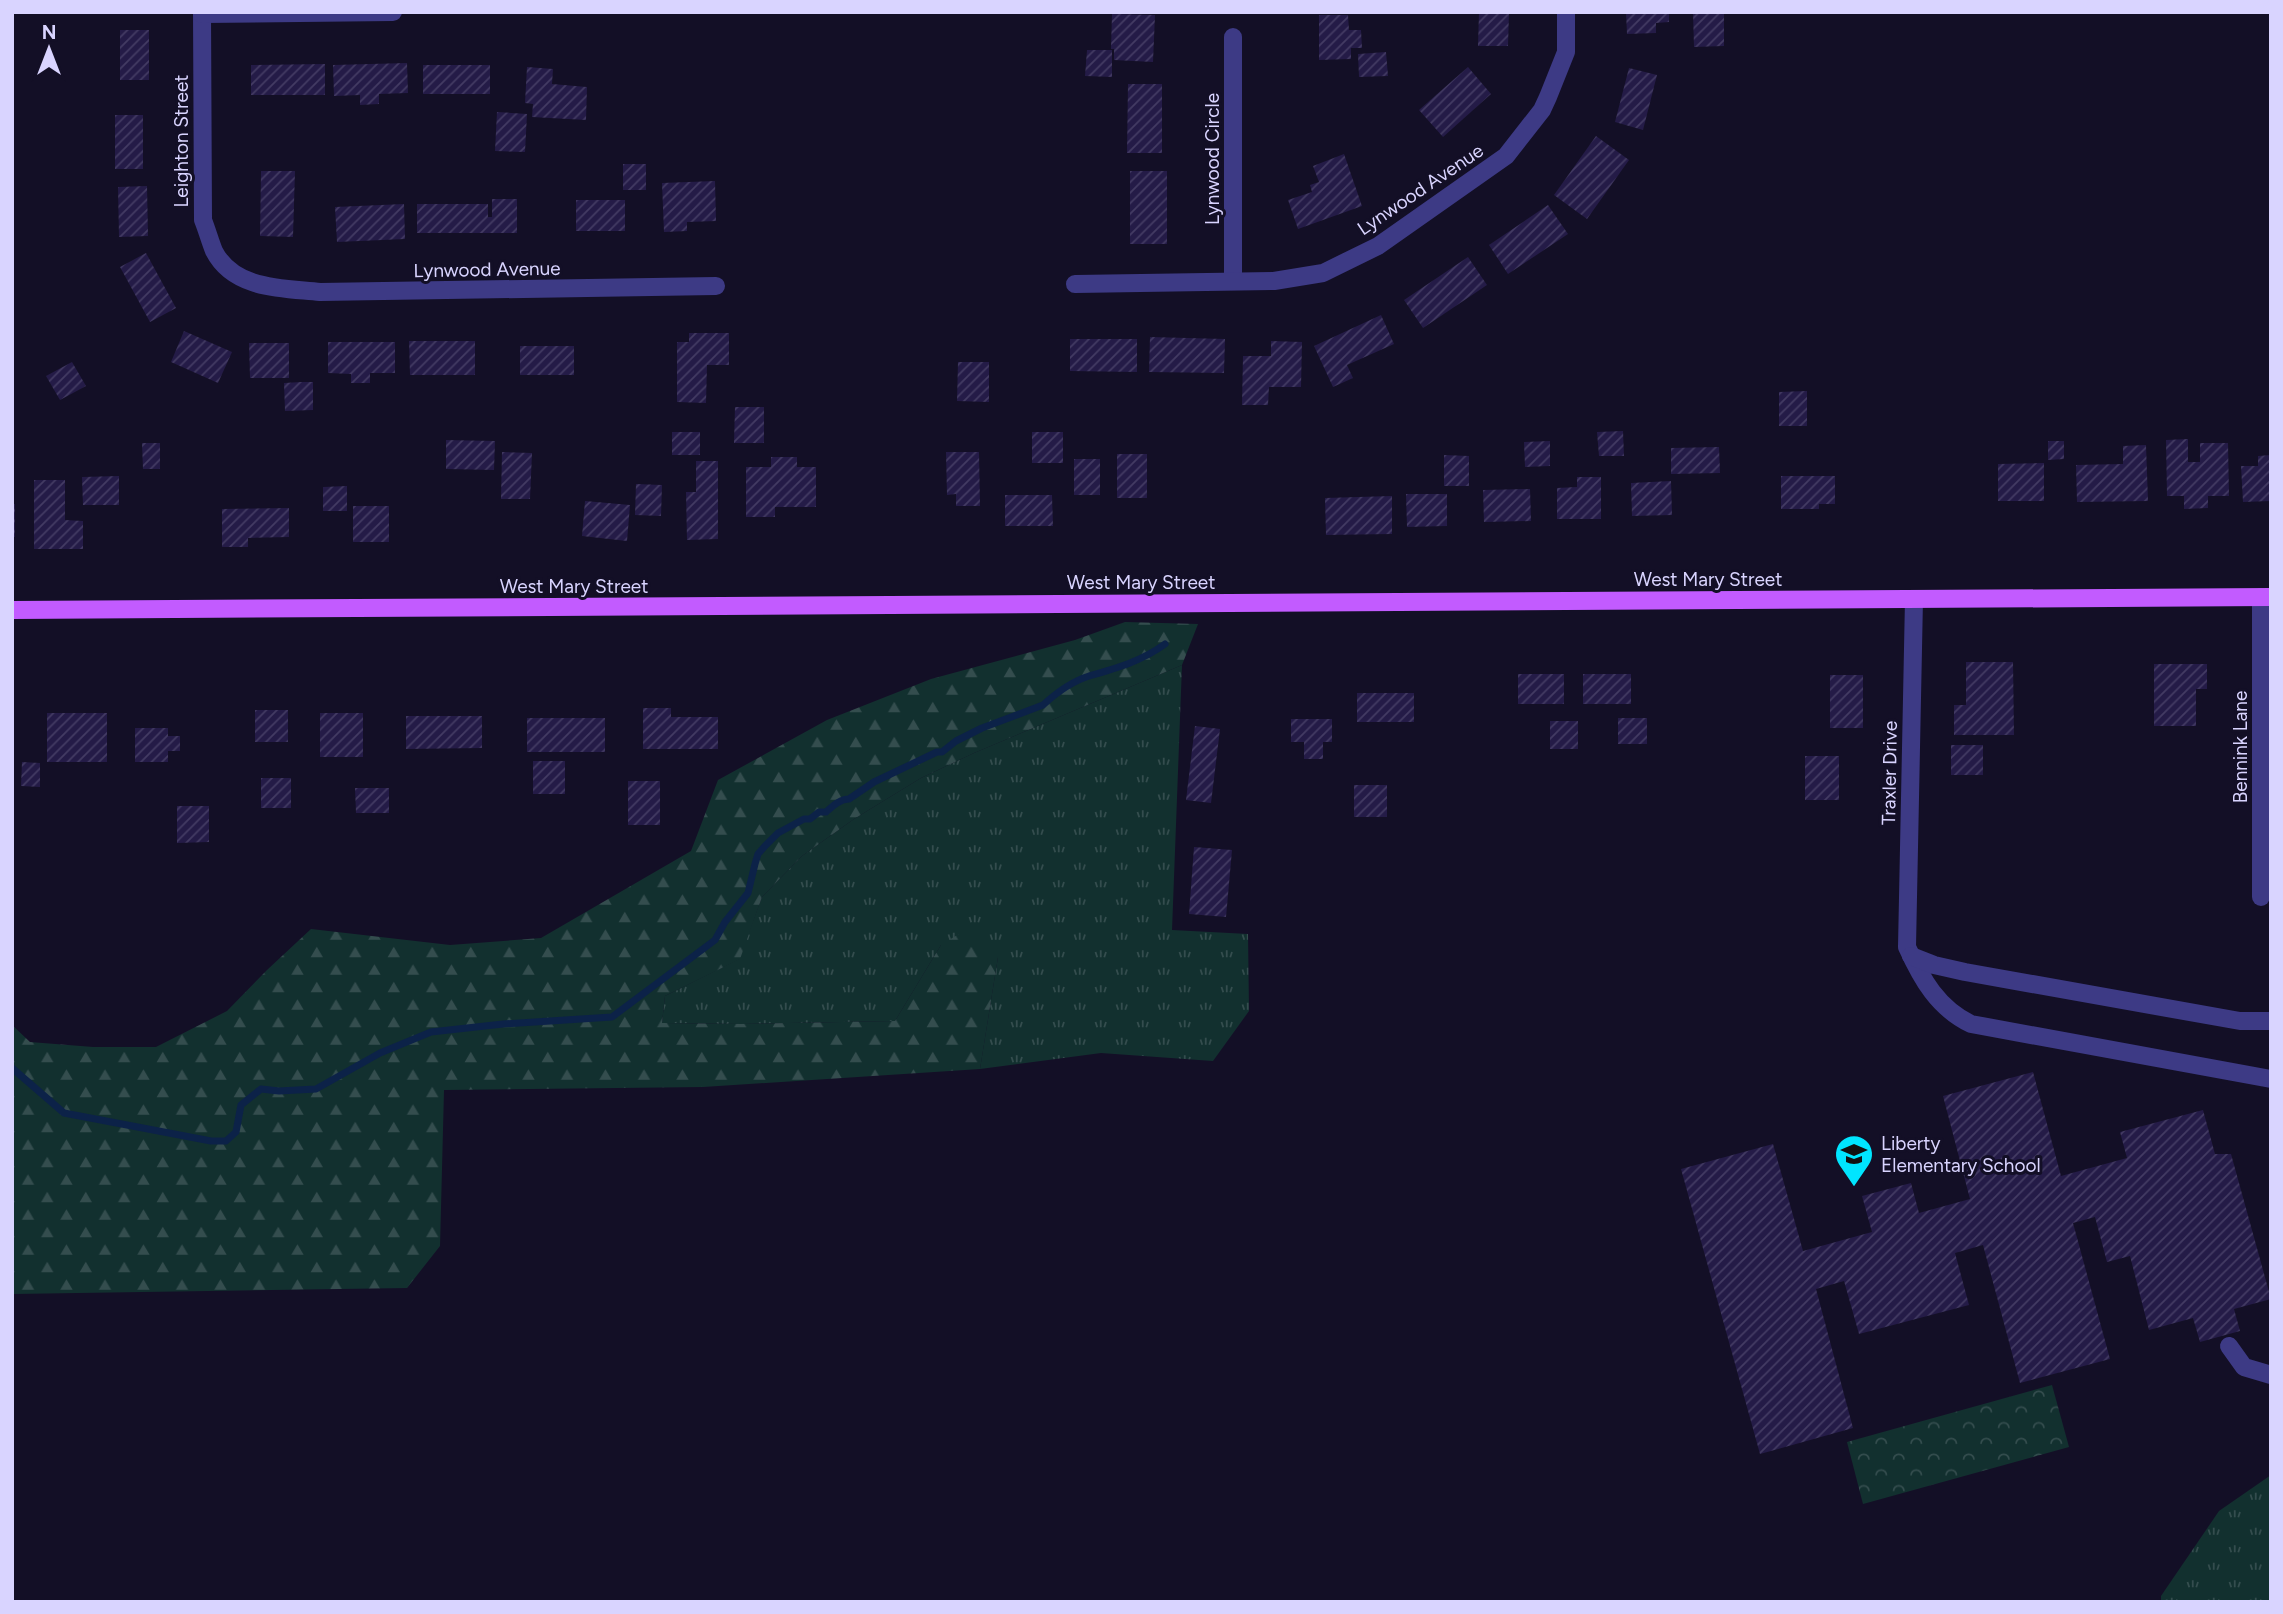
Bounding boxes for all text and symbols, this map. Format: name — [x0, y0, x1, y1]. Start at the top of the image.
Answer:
north arrow — [14, 14, 84, 84]
text: N — [42, 21, 56, 44]
street label: Leighton Street — [170, 74, 193, 208]
street label: Lynwood Circle — [1201, 93, 1224, 225]
street label: Lynwood Avenue — [1353, 139, 1488, 240]
street label: Lynwood Avenue — [413, 257, 561, 282]
street label: West Mary Street — [1634, 568, 1782, 591]
street label: West Mary Street — [1067, 571, 1215, 594]
street label: West Mary Street — [500, 575, 648, 598]
street label: Bennink Lane — [2229, 691, 2252, 803]
street label: Traxler Drive — [1877, 721, 1902, 825]
place label: Liberty Elementary School — [1881, 1132, 2041, 1177]
school or university icon: Liberty Elementary School — [1833, 1133, 1875, 1188]

